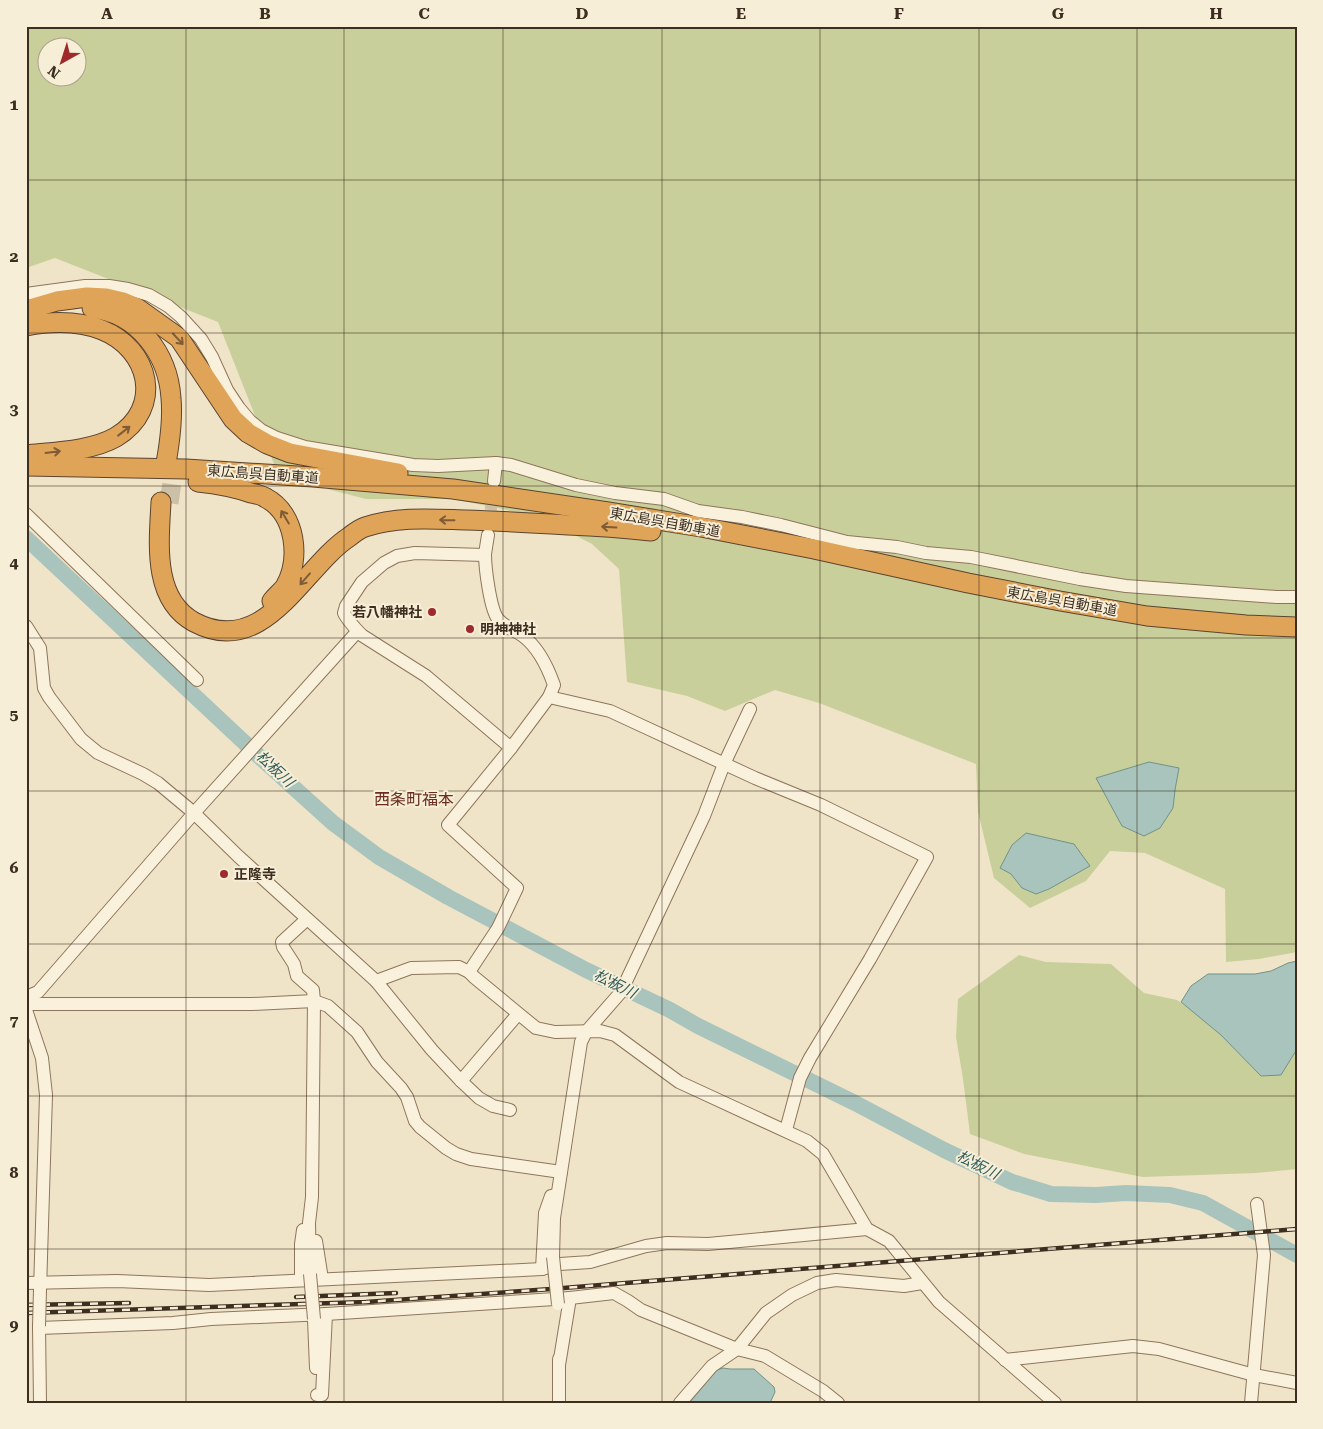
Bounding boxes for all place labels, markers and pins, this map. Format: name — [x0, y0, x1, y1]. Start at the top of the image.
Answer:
place label: 若八幡神社 — [352, 604, 422, 620]
marker: 若八幡神社 — [426, 606, 438, 618]
place label: 明神神社 — [480, 621, 536, 637]
marker: 明神神社 — [464, 623, 476, 635]
place label: 正隆寺 — [234, 866, 276, 882]
marker: 正隆寺 — [218, 868, 230, 880]

